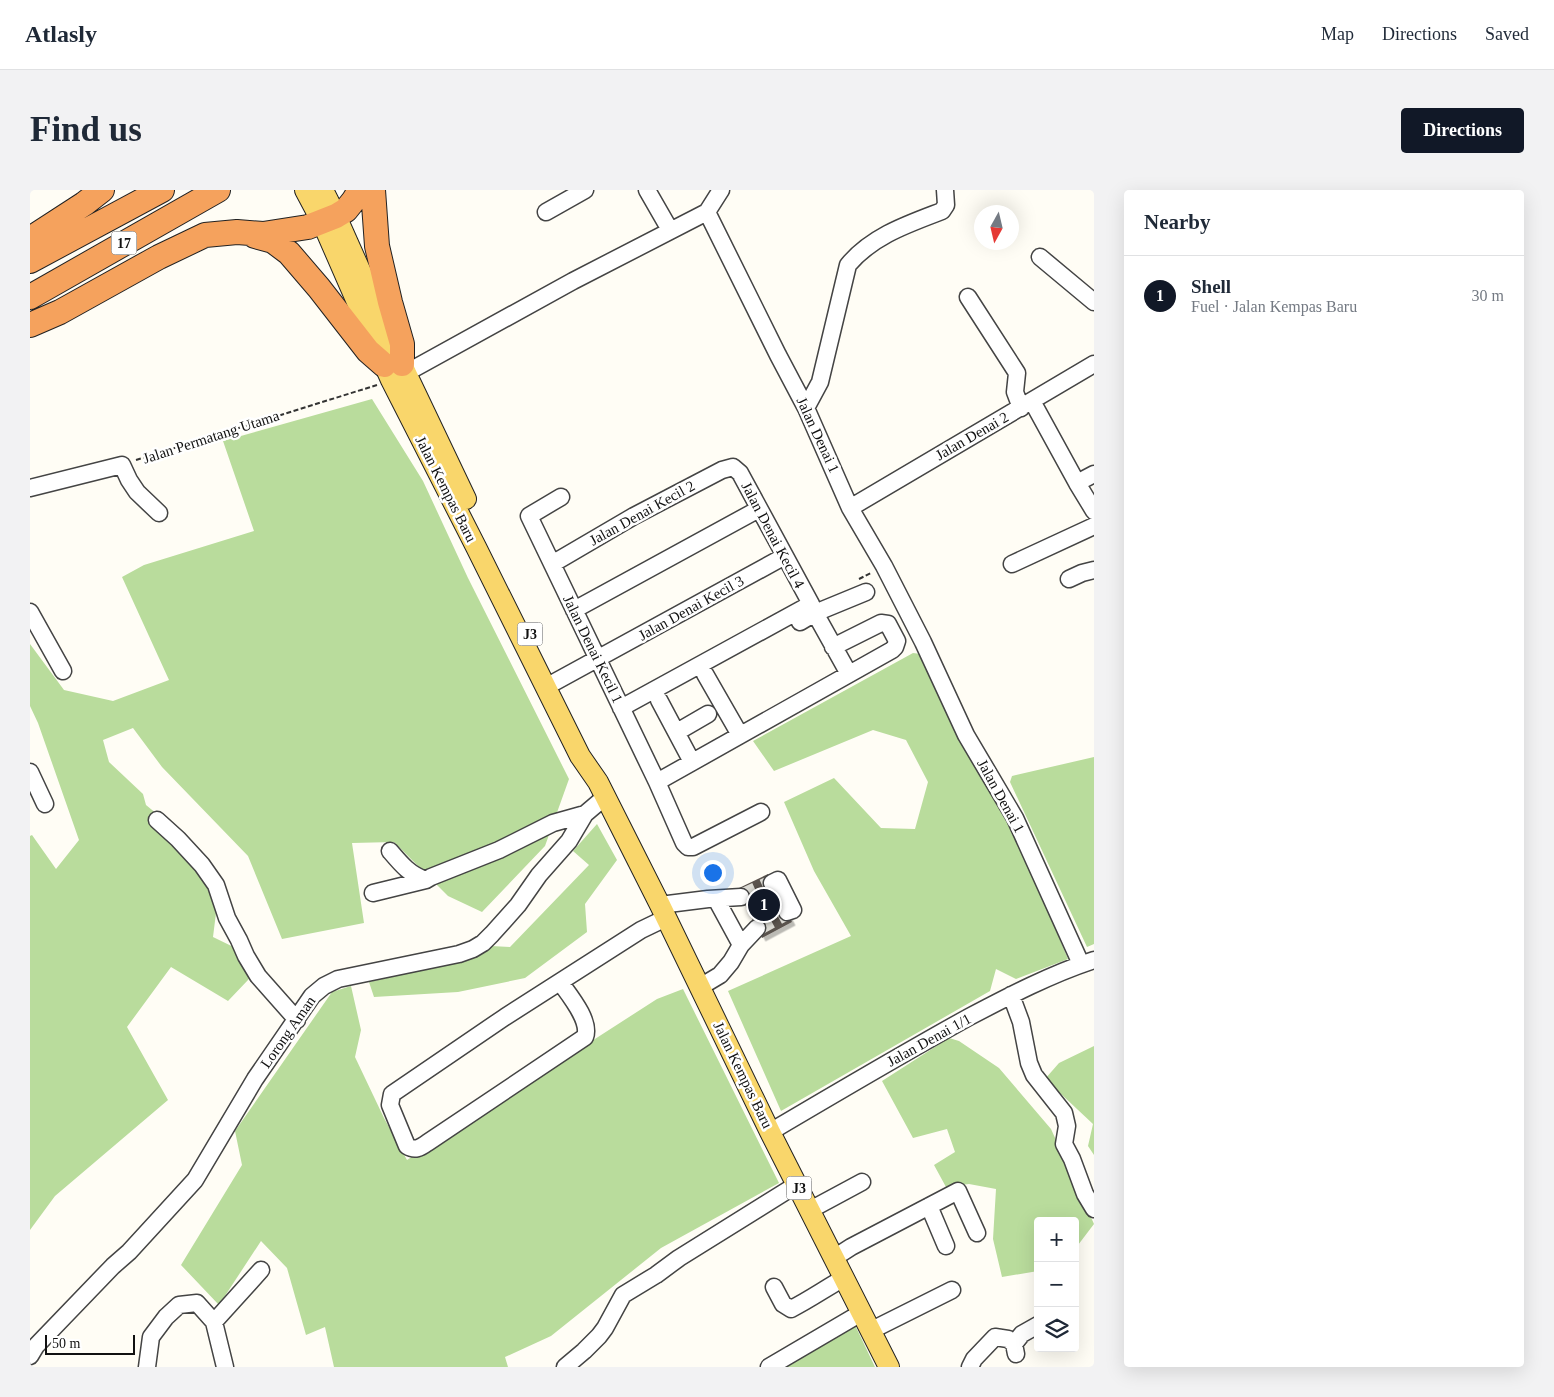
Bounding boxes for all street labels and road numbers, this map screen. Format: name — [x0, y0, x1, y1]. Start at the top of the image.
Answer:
road number: 17 — [112, 232, 136, 254]
street label: Jalan Denai 1 — [793, 395, 843, 475]
street label: Jalan Permatang Utama — [141, 407, 282, 467]
street label: Jalan Denai 2 — [933, 409, 1011, 463]
street label: Jalan Kempas Baru — [412, 433, 480, 545]
street label: Jalan Denai Kecil 2 — [587, 477, 697, 549]
street label: Jalan Denai Kecil 4 — [738, 479, 808, 591]
street label: Jalan Denai Kecil 3 — [636, 572, 746, 644]
street label: Jalan Denai Kecil 1 — [560, 593, 626, 705]
road number: J3 — [518, 622, 542, 646]
street label: Jalan Denai 1 — [974, 756, 1028, 836]
street label: Lorong Aman — [257, 993, 319, 1071]
street label: Jalan Denai 1/1 — [884, 1010, 974, 1070]
street label: Jalan Kempas Baru — [710, 1019, 776, 1131]
road number: J3 — [786, 1176, 812, 1200]

